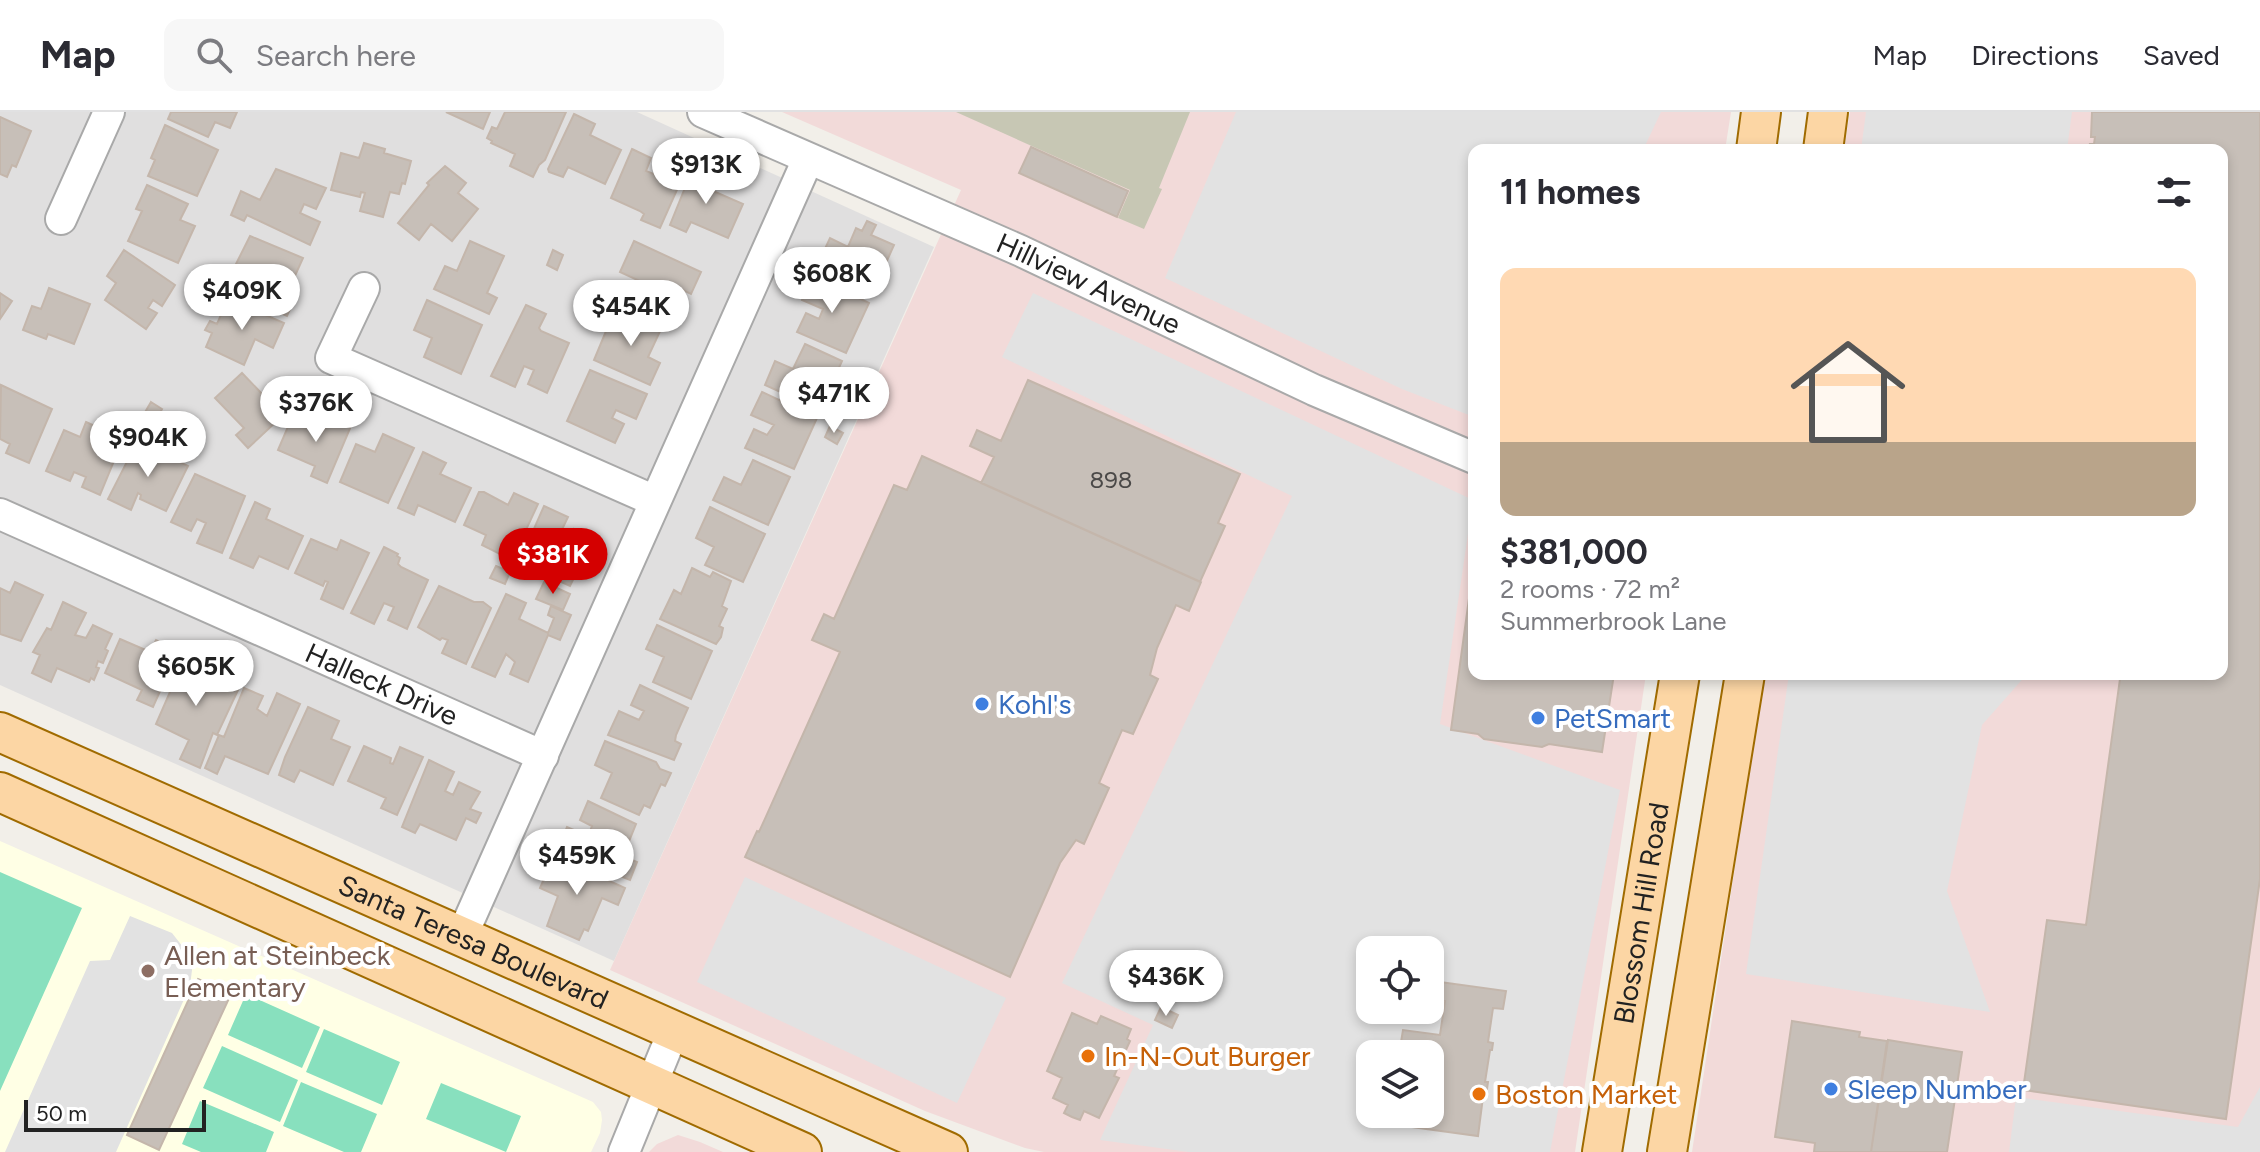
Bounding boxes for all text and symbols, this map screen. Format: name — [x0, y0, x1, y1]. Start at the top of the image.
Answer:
search box — [164, 19, 724, 91]
text: Map — [40, 32, 116, 78]
icon: search — [192, 33, 236, 77]
text: Search here — [256, 37, 416, 74]
text: Map — [1873, 38, 1927, 72]
text: Directions — [1971, 38, 2099, 72]
text: Saved — [2143, 38, 2220, 72]
pin: $913K — [650, 138, 762, 206]
text: $913K — [670, 148, 742, 180]
icon: filters — [2152, 170, 2196, 214]
text: 11 homes — [1500, 172, 1640, 213]
street label: Hillview Avenue — [991, 225, 1186, 341]
pin: $608K — [776, 247, 888, 315]
text: $608K — [792, 257, 872, 289]
pin: $409K — [186, 264, 298, 332]
text: $409K — [202, 274, 282, 306]
pin: $454K — [575, 280, 687, 348]
text: $454K — [591, 290, 671, 322]
icon: home — [1776, 320, 1920, 464]
pin: $471K — [778, 367, 890, 435]
pin: $376K — [260, 376, 372, 444]
text: $471K — [797, 377, 871, 409]
text: $376K — [278, 386, 354, 418]
pin: $904K — [92, 411, 204, 479]
text: $904K — [108, 421, 188, 453]
house number: 898 — [1089, 465, 1133, 494]
pin: $381K — [497, 528, 609, 596]
text: $381,000 — [1500, 532, 1648, 573]
text: $381K — [516, 538, 590, 570]
text: 2 rooms · 72 m² — [1500, 573, 1680, 605]
text: Summerbrook Lane — [1500, 605, 1726, 637]
street label: Halleck Drive — [300, 635, 463, 733]
pin: $605K — [140, 640, 252, 708]
text: $605K — [157, 650, 235, 682]
place label: Kohl's — [998, 687, 1072, 721]
marker: Kohl's — [973, 695, 991, 713]
place label: PetSmart — [1554, 701, 1671, 735]
marker: PetSmart — [1529, 709, 1547, 727]
street label: Blossom Hill Road — [1606, 800, 1676, 1026]
pin: $459K — [521, 829, 633, 897]
text: $459K — [538, 839, 616, 871]
street label: Santa Teresa Boulevard — [334, 867, 614, 1016]
map controls — [1356, 936, 1444, 1128]
button: locate — [1356, 936, 1444, 1024]
place label: Allen at Steinbeck Elementary — [164, 938, 391, 1004]
pin: $436K — [1110, 950, 1222, 1018]
text: $436K — [1127, 960, 1205, 992]
marker: Allen at Steinbeck Elementary — [139, 962, 157, 980]
place label: In-N-Out Burger — [1104, 1039, 1311, 1073]
button: layers — [1356, 1040, 1444, 1128]
marker: In-N-Out Burger — [1079, 1047, 1097, 1065]
place label: Sleep Number — [1847, 1072, 2027, 1106]
place label: Boston Market — [1495, 1077, 1677, 1111]
marker: Sleep Number — [1822, 1080, 1840, 1098]
marker: Boston Market — [1470, 1085, 1488, 1103]
scale bar — [24, 1096, 206, 1132]
text: 50 m — [36, 1100, 87, 1127]

